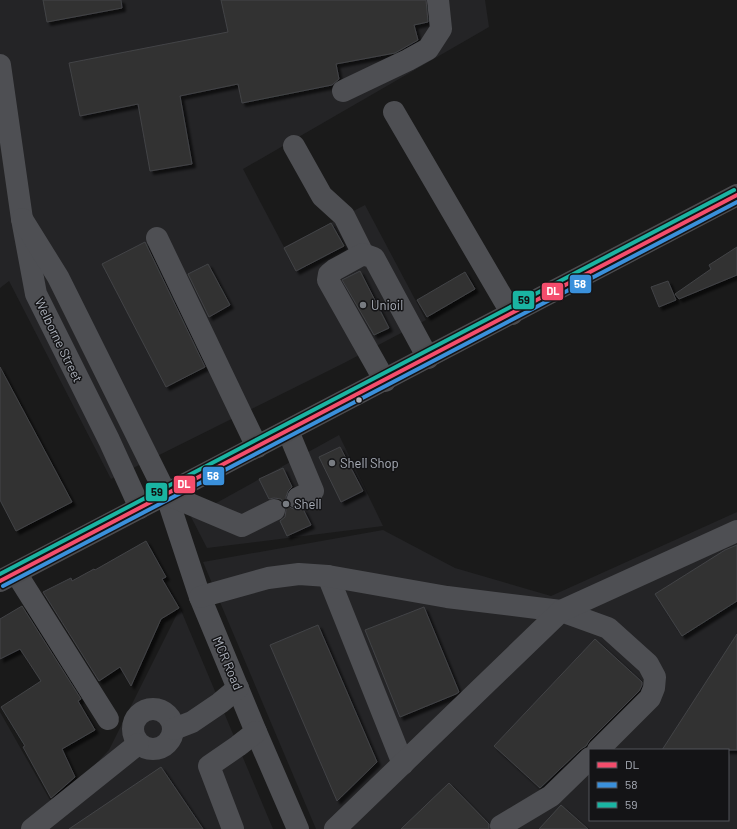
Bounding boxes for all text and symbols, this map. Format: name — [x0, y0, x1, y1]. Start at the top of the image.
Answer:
line badge: 58 — [569, 274, 592, 294]
text: 58 — [574, 277, 586, 290]
line badge: DL — [541, 282, 564, 301]
text: DL — [546, 284, 560, 297]
line badge: 59 — [512, 290, 535, 310]
text: 59 — [518, 293, 530, 306]
street label: Welborne Street — [32, 295, 86, 385]
place label: Unioil — [371, 297, 403, 313]
marker: Unioil — [358, 300, 368, 310]
unlabelled marker — [354, 395, 364, 405]
place label: Shell Shop — [340, 455, 399, 471]
marker: Shell Shop — [327, 458, 337, 468]
line badge: 58 — [202, 466, 225, 486]
text: 58 — [207, 469, 219, 482]
line badge: DL — [173, 475, 196, 494]
text: DL — [177, 477, 191, 490]
line badge: 59 — [145, 482, 168, 502]
text: 59 — [151, 485, 163, 498]
place label: Shell — [294, 496, 321, 512]
marker: Shell — [281, 499, 291, 509]
street label: MCR Road — [210, 634, 246, 692]
legend — [589, 749, 729, 821]
text: DL — [625, 757, 639, 771]
text: 58 — [625, 777, 637, 791]
text: 59 — [625, 797, 637, 811]

